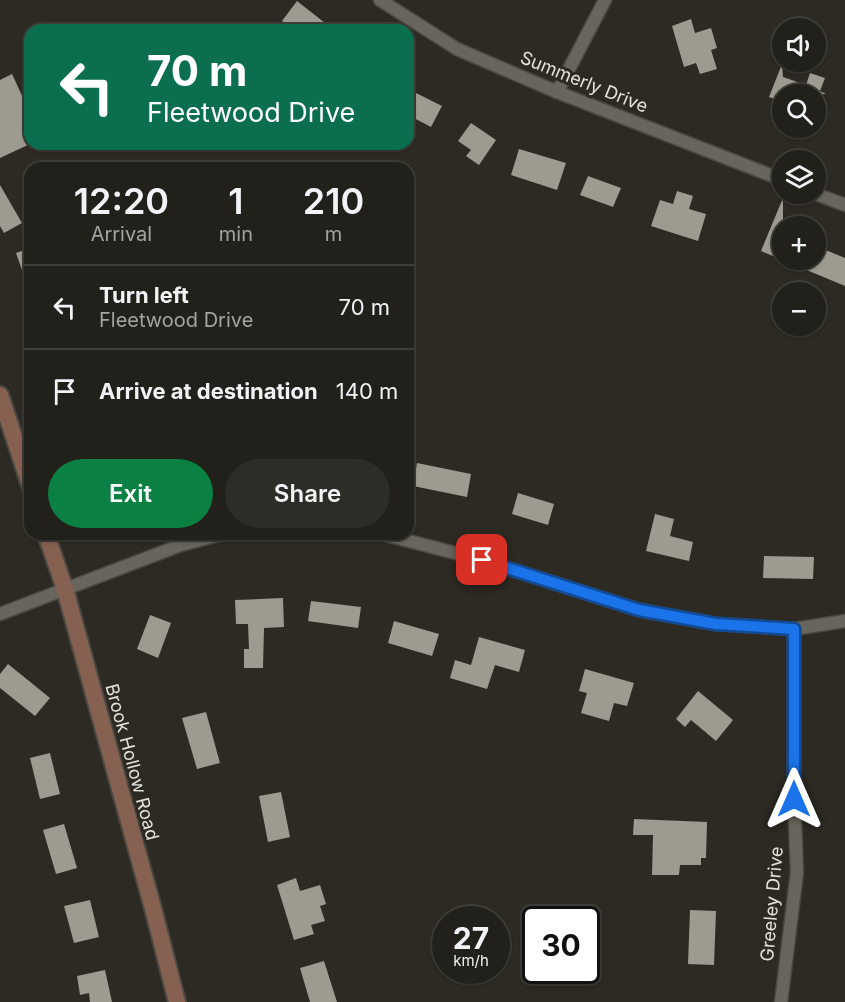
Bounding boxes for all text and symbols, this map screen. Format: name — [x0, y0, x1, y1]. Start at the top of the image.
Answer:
map controls — [772, 18, 826, 336]
button: sound — [772, 18, 826, 72]
text: 70 m — [147, 45, 247, 96]
street label: Summerly Drive — [517, 46, 651, 117]
icon: left — [48, 48, 126, 126]
button: search — [772, 84, 826, 138]
text: Fleetwood Drive — [147, 96, 355, 129]
button: layers — [772, 150, 826, 204]
text: 12:20 — [74, 179, 169, 223]
text: 1 — [228, 179, 244, 223]
text: 210 — [303, 179, 364, 223]
button: + — [772, 216, 826, 270]
text: Arrival — [91, 222, 152, 246]
text: min — [219, 222, 253, 246]
text: m — [325, 222, 342, 246]
text: Turn left — [99, 282, 189, 308]
button: − — [772, 282, 826, 336]
icon: left — [48, 291, 81, 324]
text: 70 m — [339, 294, 390, 320]
text: Fleetwood Drive — [99, 308, 253, 332]
icon: arrive — [48, 375, 81, 408]
text: Arrive at destination — [99, 378, 318, 404]
text: 140 m — [336, 378, 398, 404]
button: Exit — [48, 459, 213, 528]
button: Share — [225, 459, 390, 528]
pin — [456, 534, 507, 585]
icon: arrive — [465, 543, 498, 576]
street label: Brook Hollow Road — [101, 681, 164, 843]
position arrow — [762, 767, 826, 831]
street label: Greeley Drive — [756, 846, 787, 962]
speed limit sign: 30 — [522, 906, 600, 984]
text: 27 — [453, 920, 489, 956]
text: km/h — [453, 951, 489, 970]

